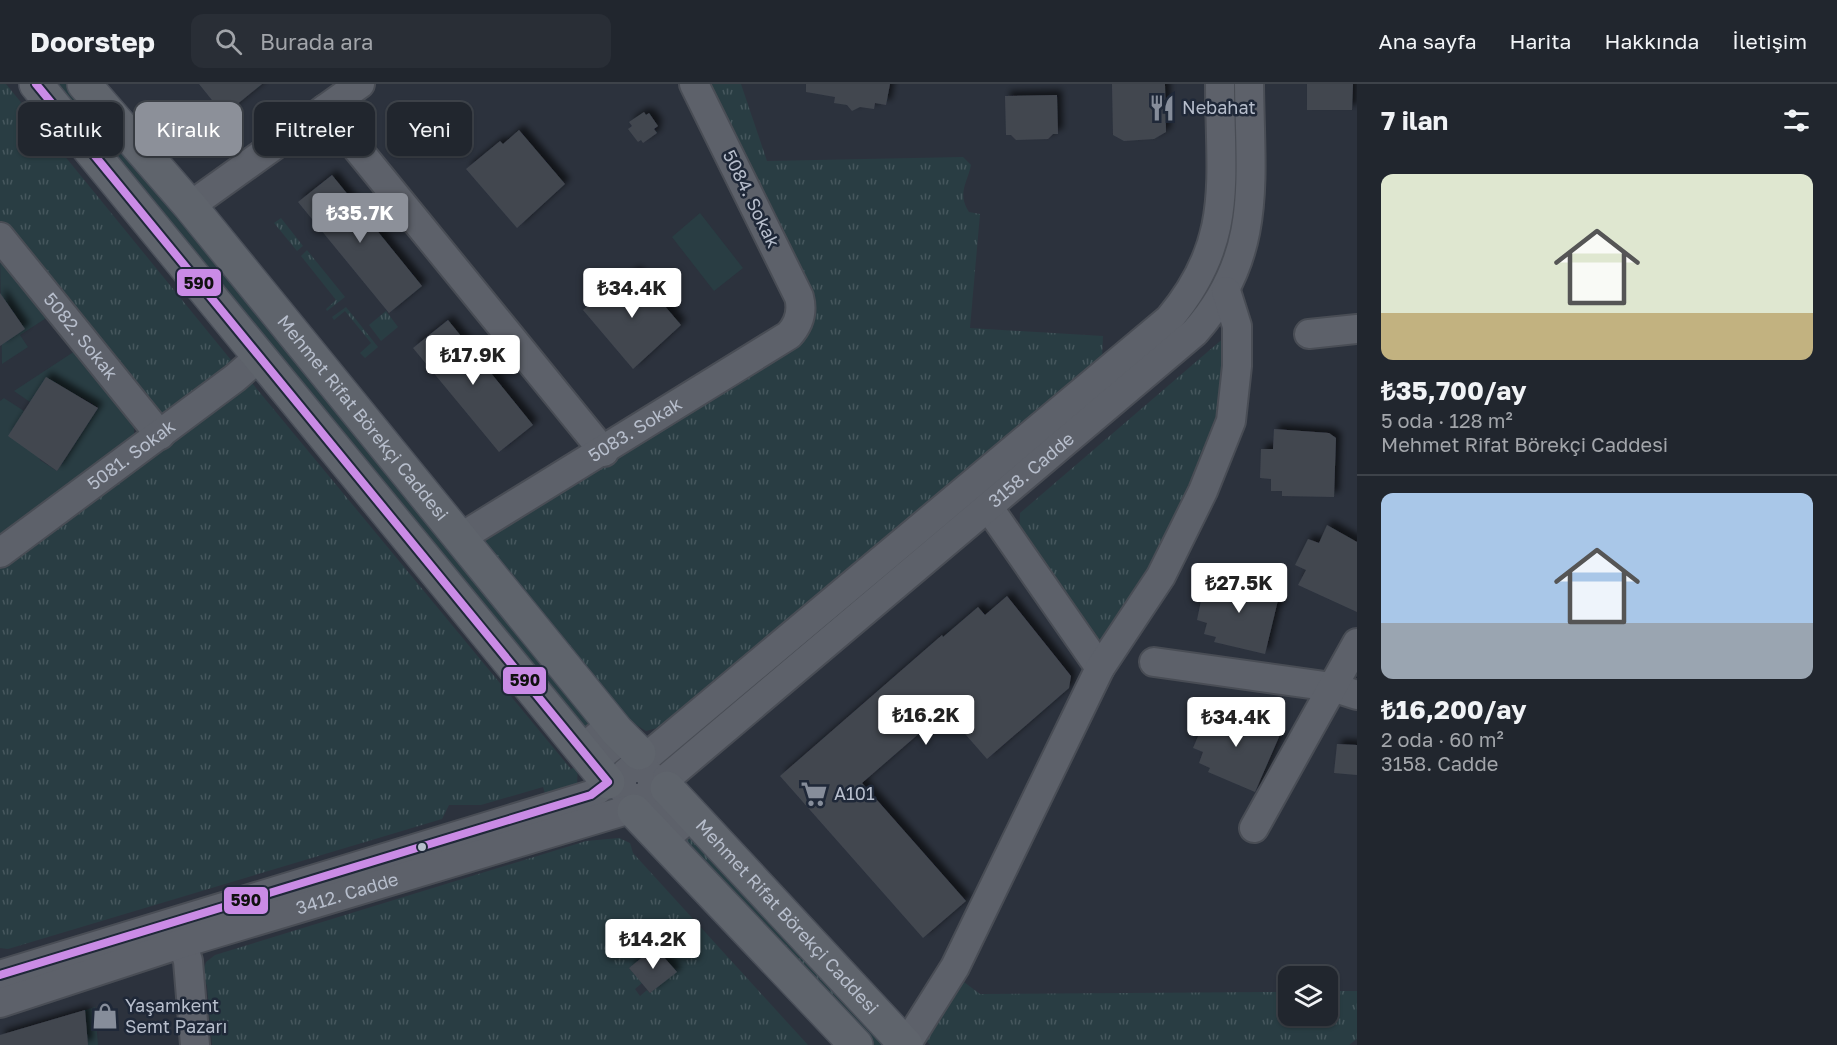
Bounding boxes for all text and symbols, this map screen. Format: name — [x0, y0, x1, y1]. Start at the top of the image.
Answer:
search box — [191, 14, 611, 68]
text: Doorstep — [30, 25, 155, 58]
icon: search — [212, 25, 245, 58]
text: Burada ara — [260, 28, 374, 55]
text: Ana sayfa — [1379, 28, 1477, 54]
text: Harita — [1510, 28, 1571, 54]
text: Hakkında — [1604, 28, 1699, 54]
text: İletişim — [1732, 28, 1807, 54]
restaurant icon: Nebahat — [1147, 93, 1177, 123]
place label: Nebahat — [1182, 96, 1256, 118]
chip: Satılık — [18, 102, 123, 156]
chip: Kiralık — [135, 102, 242, 156]
chip: Filtreler — [254, 102, 375, 156]
chip: Yeni — [387, 102, 472, 156]
icon: filters — [1780, 104, 1813, 137]
text: 7 ilan — [1381, 105, 1448, 136]
street label: 5084. Sokak — [719, 146, 785, 251]
pin: ₺35.7K — [311, 193, 409, 244]
text: ₺35.7K — [326, 200, 394, 224]
icon: home — [1543, 213, 1651, 321]
line badge: 590 — [176, 268, 222, 297]
pin: ₺34.4K — [583, 268, 681, 319]
text: 590 — [184, 273, 214, 293]
text: ₺34.4K — [597, 275, 667, 299]
street label: 5082. Sokak — [39, 288, 123, 384]
street label: Mehmet Rifat Börekçi Caddesi — [273, 310, 453, 525]
pin: ₺17.9K — [424, 335, 522, 386]
text: ₺17.9K — [440, 342, 506, 366]
text: ₺35,700/ay — [1381, 375, 1527, 406]
street label: 5083. Sokak — [584, 392, 686, 466]
text: 5 oda · 128 m² — [1381, 408, 1513, 432]
street label: 5081. Sokak — [83, 414, 179, 494]
street label: 3158. Cadde — [983, 427, 1078, 512]
text: Mehmet Rifat Börekçi Caddesi — [1381, 432, 1668, 456]
icon: home — [1543, 532, 1651, 640]
pin: ₺27.5K — [1190, 563, 1288, 614]
text: ₺27.5K — [1205, 570, 1273, 594]
line badge: 590 — [502, 666, 547, 695]
text: 590 — [510, 670, 540, 690]
text: ₺16,200/ay — [1381, 694, 1527, 725]
pin: ₺16.2K — [877, 695, 975, 746]
pin: ₺34.4K — [1187, 697, 1285, 748]
text: ₺16.2K — [892, 702, 960, 726]
text: ₺34.4K — [1201, 704, 1271, 728]
text: 2 oda · 60 m² — [1381, 727, 1504, 751]
text: 3158. Cadde — [1381, 751, 1498, 775]
supermarket icon: A101 — [799, 779, 829, 809]
place label: A101 — [834, 782, 875, 804]
street label: Mehmet Rifat Börekçi Caddesi — [691, 814, 884, 1018]
unlabelled marker — [416, 841, 428, 853]
street label: 3412. Cadde — [293, 867, 401, 919]
line badge: 590 — [223, 886, 269, 915]
text: 590 — [231, 890, 261, 910]
pin: ₺14.2K — [604, 919, 702, 970]
text: ₺14.2K — [619, 926, 687, 950]
map controls — [1278, 966, 1338, 1026]
button: layers — [1278, 966, 1338, 1026]
place label: Yaşamkent Semt Pazarı — [125, 994, 227, 1037]
shop icon: Yaşamkent Semt Pazarı — [90, 1001, 120, 1031]

